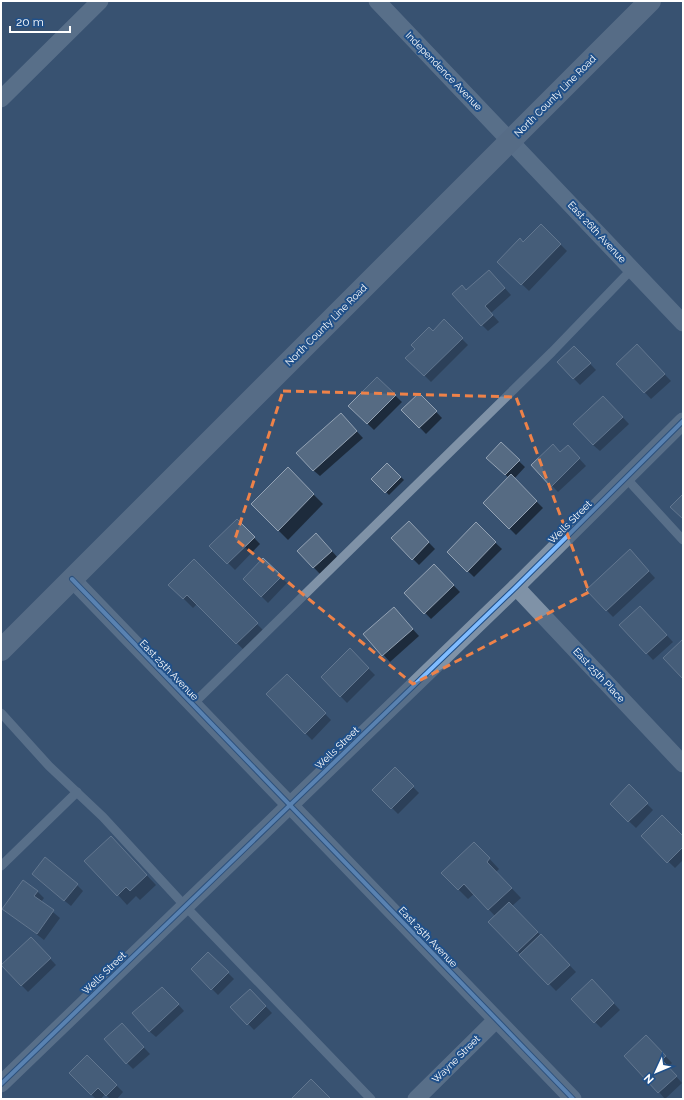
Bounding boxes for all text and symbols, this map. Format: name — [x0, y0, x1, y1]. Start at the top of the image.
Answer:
scale bar — [10, 8, 70, 34]
text: 20 m — [16, 15, 44, 29]
street label: Independence Avenue — [404, 29, 484, 113]
street label: North County Line Road — [512, 53, 598, 139]
street label: East 26th Avenue — [566, 199, 628, 265]
street label: North County Line Road — [283, 282, 369, 368]
street label: Wells Street — [546, 498, 594, 546]
street label: East 25th Avenue — [137, 638, 201, 702]
street label: East 25th Place — [571, 646, 627, 705]
street label: Wells Street — [313, 724, 361, 771]
street label: East 25th Avenue — [396, 905, 460, 969]
street label: Wells Street — [80, 949, 128, 996]
street label: Wayne Street — [430, 1033, 482, 1085]
north arrow — [636, 1052, 676, 1092]
text: N — [642, 1071, 657, 1086]

